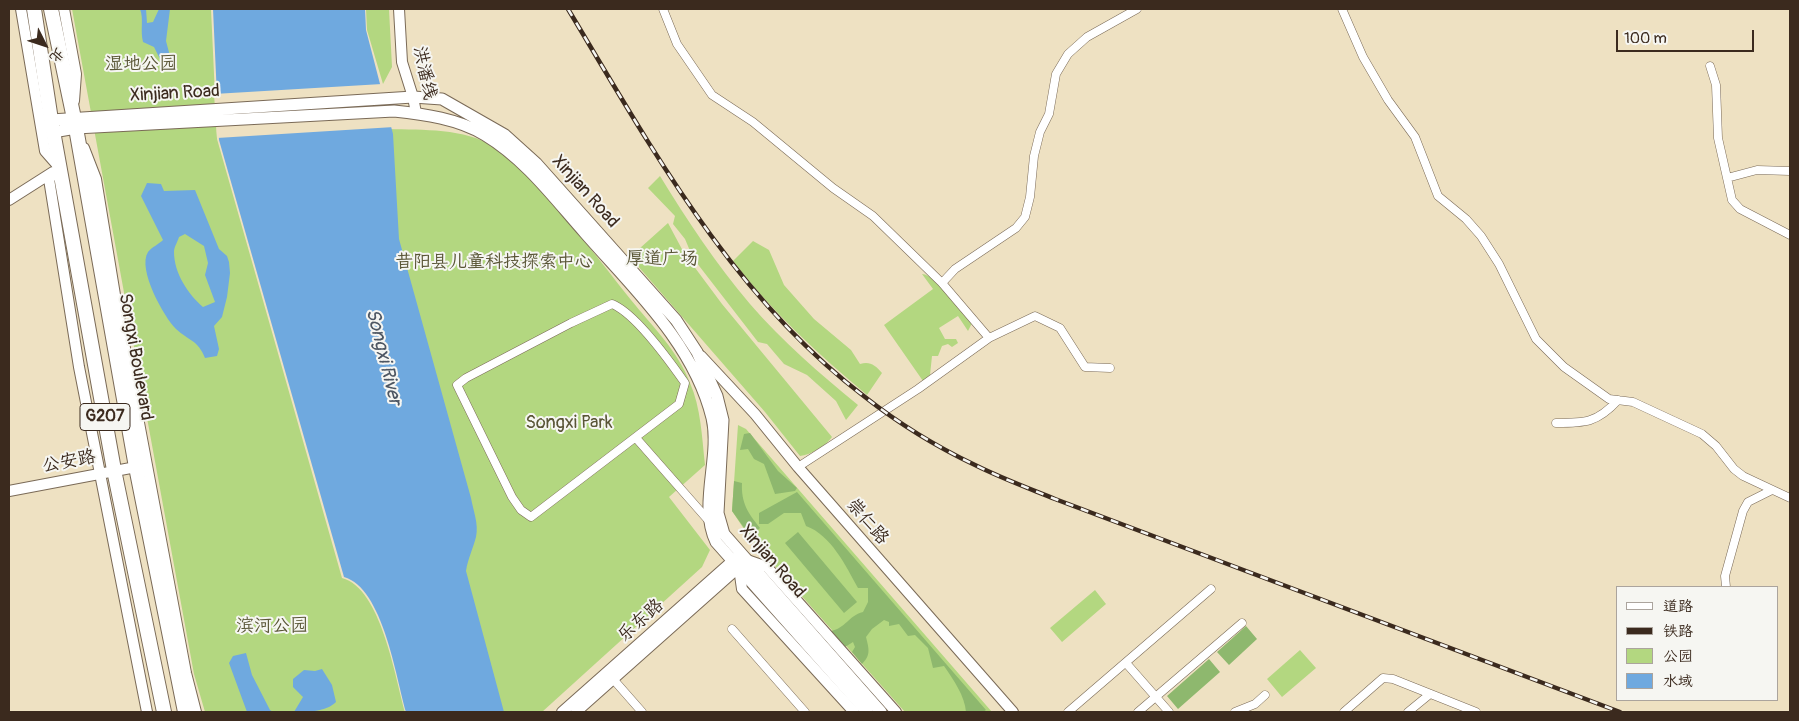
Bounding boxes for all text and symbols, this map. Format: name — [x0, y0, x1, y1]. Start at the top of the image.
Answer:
north arrow — [20, 20, 70, 70]
scale bar — [1619, 20, 1756, 52]
text: 100 m — [1624, 29, 1667, 48]
text: 北 — [46, 44, 68, 66]
street label: 洪潘线 — [408, 44, 440, 102]
park label: 湿地公园 — [105, 53, 177, 75]
street label: Xinjian Road — [130, 81, 220, 107]
street label: Xinjian Road — [547, 151, 623, 233]
park label: 厚道广场 — [626, 248, 698, 270]
park label: 昔阳县儿童科技探索中心 — [395, 251, 593, 273]
street label: Songxi Boulevard — [113, 292, 157, 422]
water label: Songxi River — [360, 307, 406, 407]
road number: G207 — [80, 404, 130, 431]
park label: Songxi Park — [526, 412, 612, 434]
street label: 公安路 — [40, 446, 98, 478]
street label: 崇仁路 — [841, 495, 893, 549]
street label: Xinjian Road — [734, 521, 810, 603]
legend — [1616, 586, 1779, 701]
street label: 乐东路 — [614, 595, 668, 647]
text: 道路 — [1663, 597, 1693, 616]
park label: 滨河公园 — [236, 615, 308, 637]
text: 铁路 — [1663, 622, 1693, 641]
text: 公园 — [1663, 647, 1693, 666]
text: 水域 — [1663, 672, 1693, 691]

